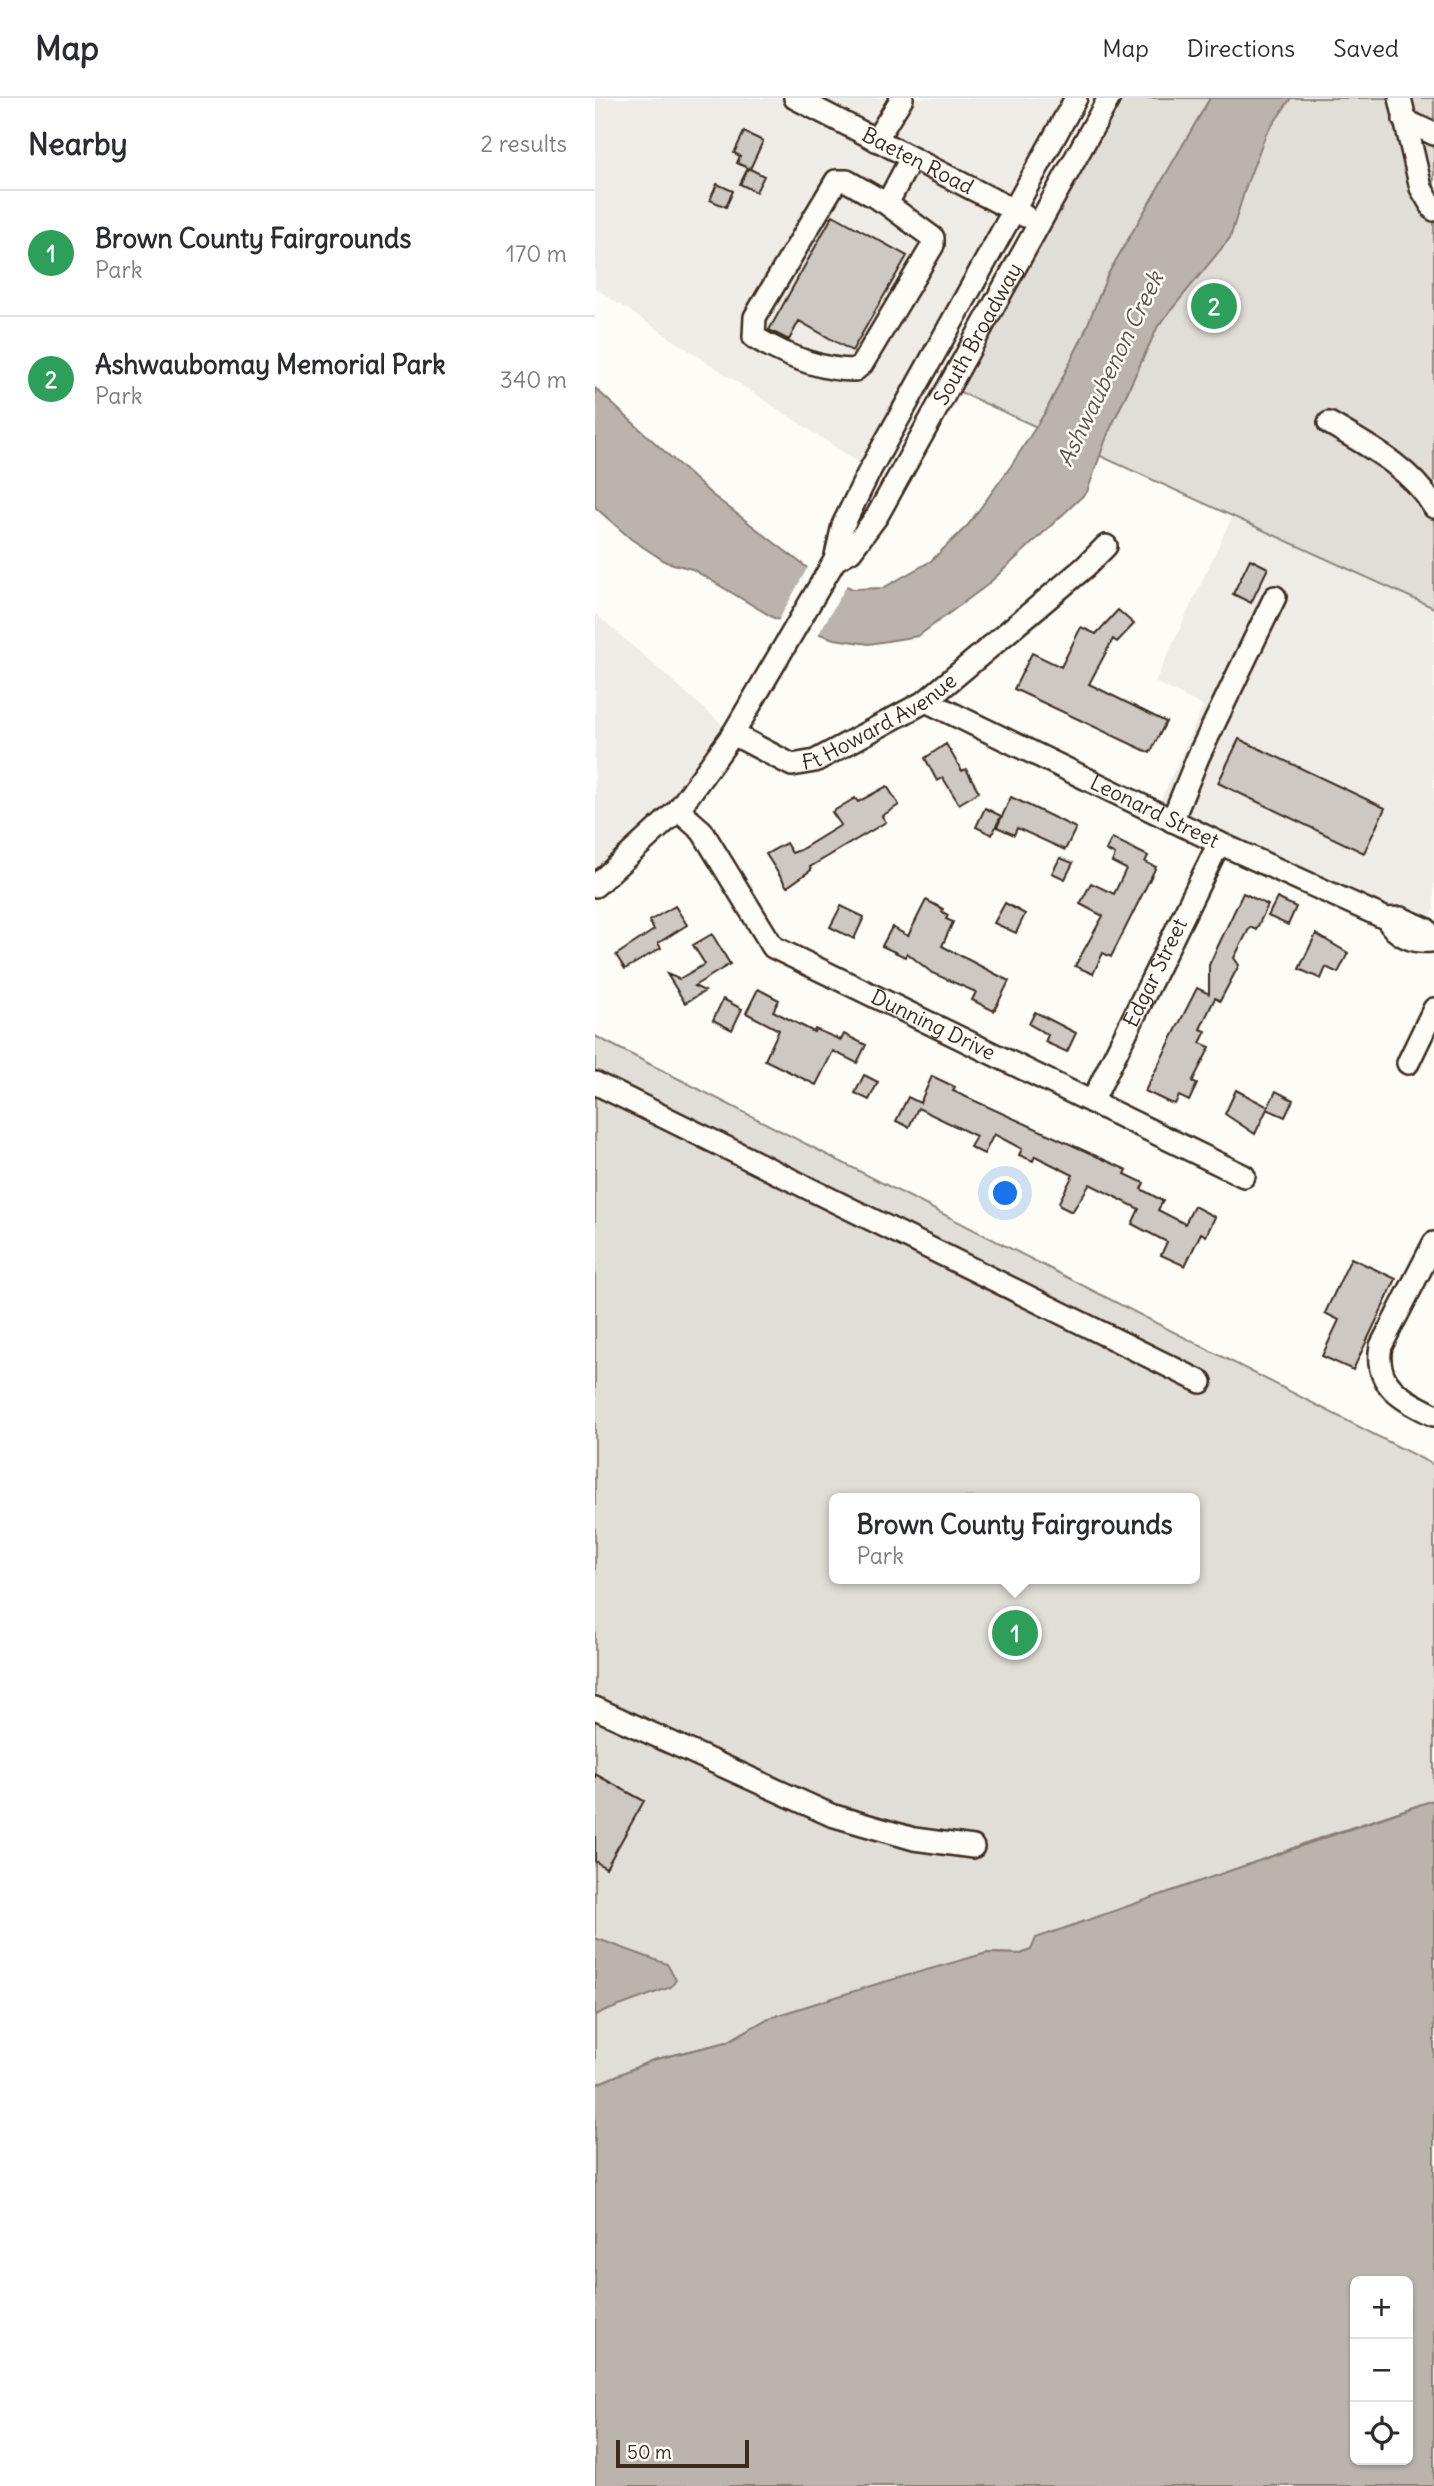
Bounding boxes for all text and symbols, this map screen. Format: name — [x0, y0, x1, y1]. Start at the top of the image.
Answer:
text: Map — [35, 27, 99, 69]
text: Map — [1102, 33, 1149, 63]
text: Directions — [1187, 33, 1295, 63]
text: Saved — [1333, 33, 1399, 63]
street label: Baeten Road — [858, 121, 978, 200]
text: Nearby — [28, 125, 128, 163]
text: 2 results — [481, 129, 567, 158]
text: Brown County Fairgrounds — [95, 222, 411, 255]
text: 1 — [46, 239, 56, 268]
text: 170 m — [506, 239, 567, 268]
text: Park — [95, 255, 143, 284]
street label: South Broadway — [927, 258, 1028, 410]
water label: Ashwaubenon Creek — [1050, 265, 1170, 471]
pin: 2 — [1191, 280, 1237, 332]
text: Ashwaubomay Memorial Park — [95, 348, 445, 381]
text: 2 — [45, 365, 57, 394]
text: 340 m — [500, 365, 567, 394]
text: Park — [95, 381, 143, 410]
street label: Ft Howard Avenue — [800, 667, 962, 776]
street label: Leonard Street — [1086, 769, 1224, 854]
street label: Edgar Street — [1117, 914, 1193, 1031]
street label: Dunning Drive — [867, 983, 1000, 1066]
your location — [988, 1176, 1022, 1210]
popup — [829, 1493, 1200, 1584]
text: Brown County Fairgrounds — [856, 1508, 1173, 1541]
text: Park — [856, 1541, 904, 1570]
pin: 1 — [992, 1607, 1038, 1659]
map controls — [1350, 2276, 1413, 2465]
button: + — [1350, 2276, 1413, 2339]
button: − — [1350, 2339, 1413, 2402]
button: locate — [1350, 2402, 1413, 2465]
scale bar — [616, 2437, 749, 2469]
text: 50 m — [627, 2440, 672, 2464]

